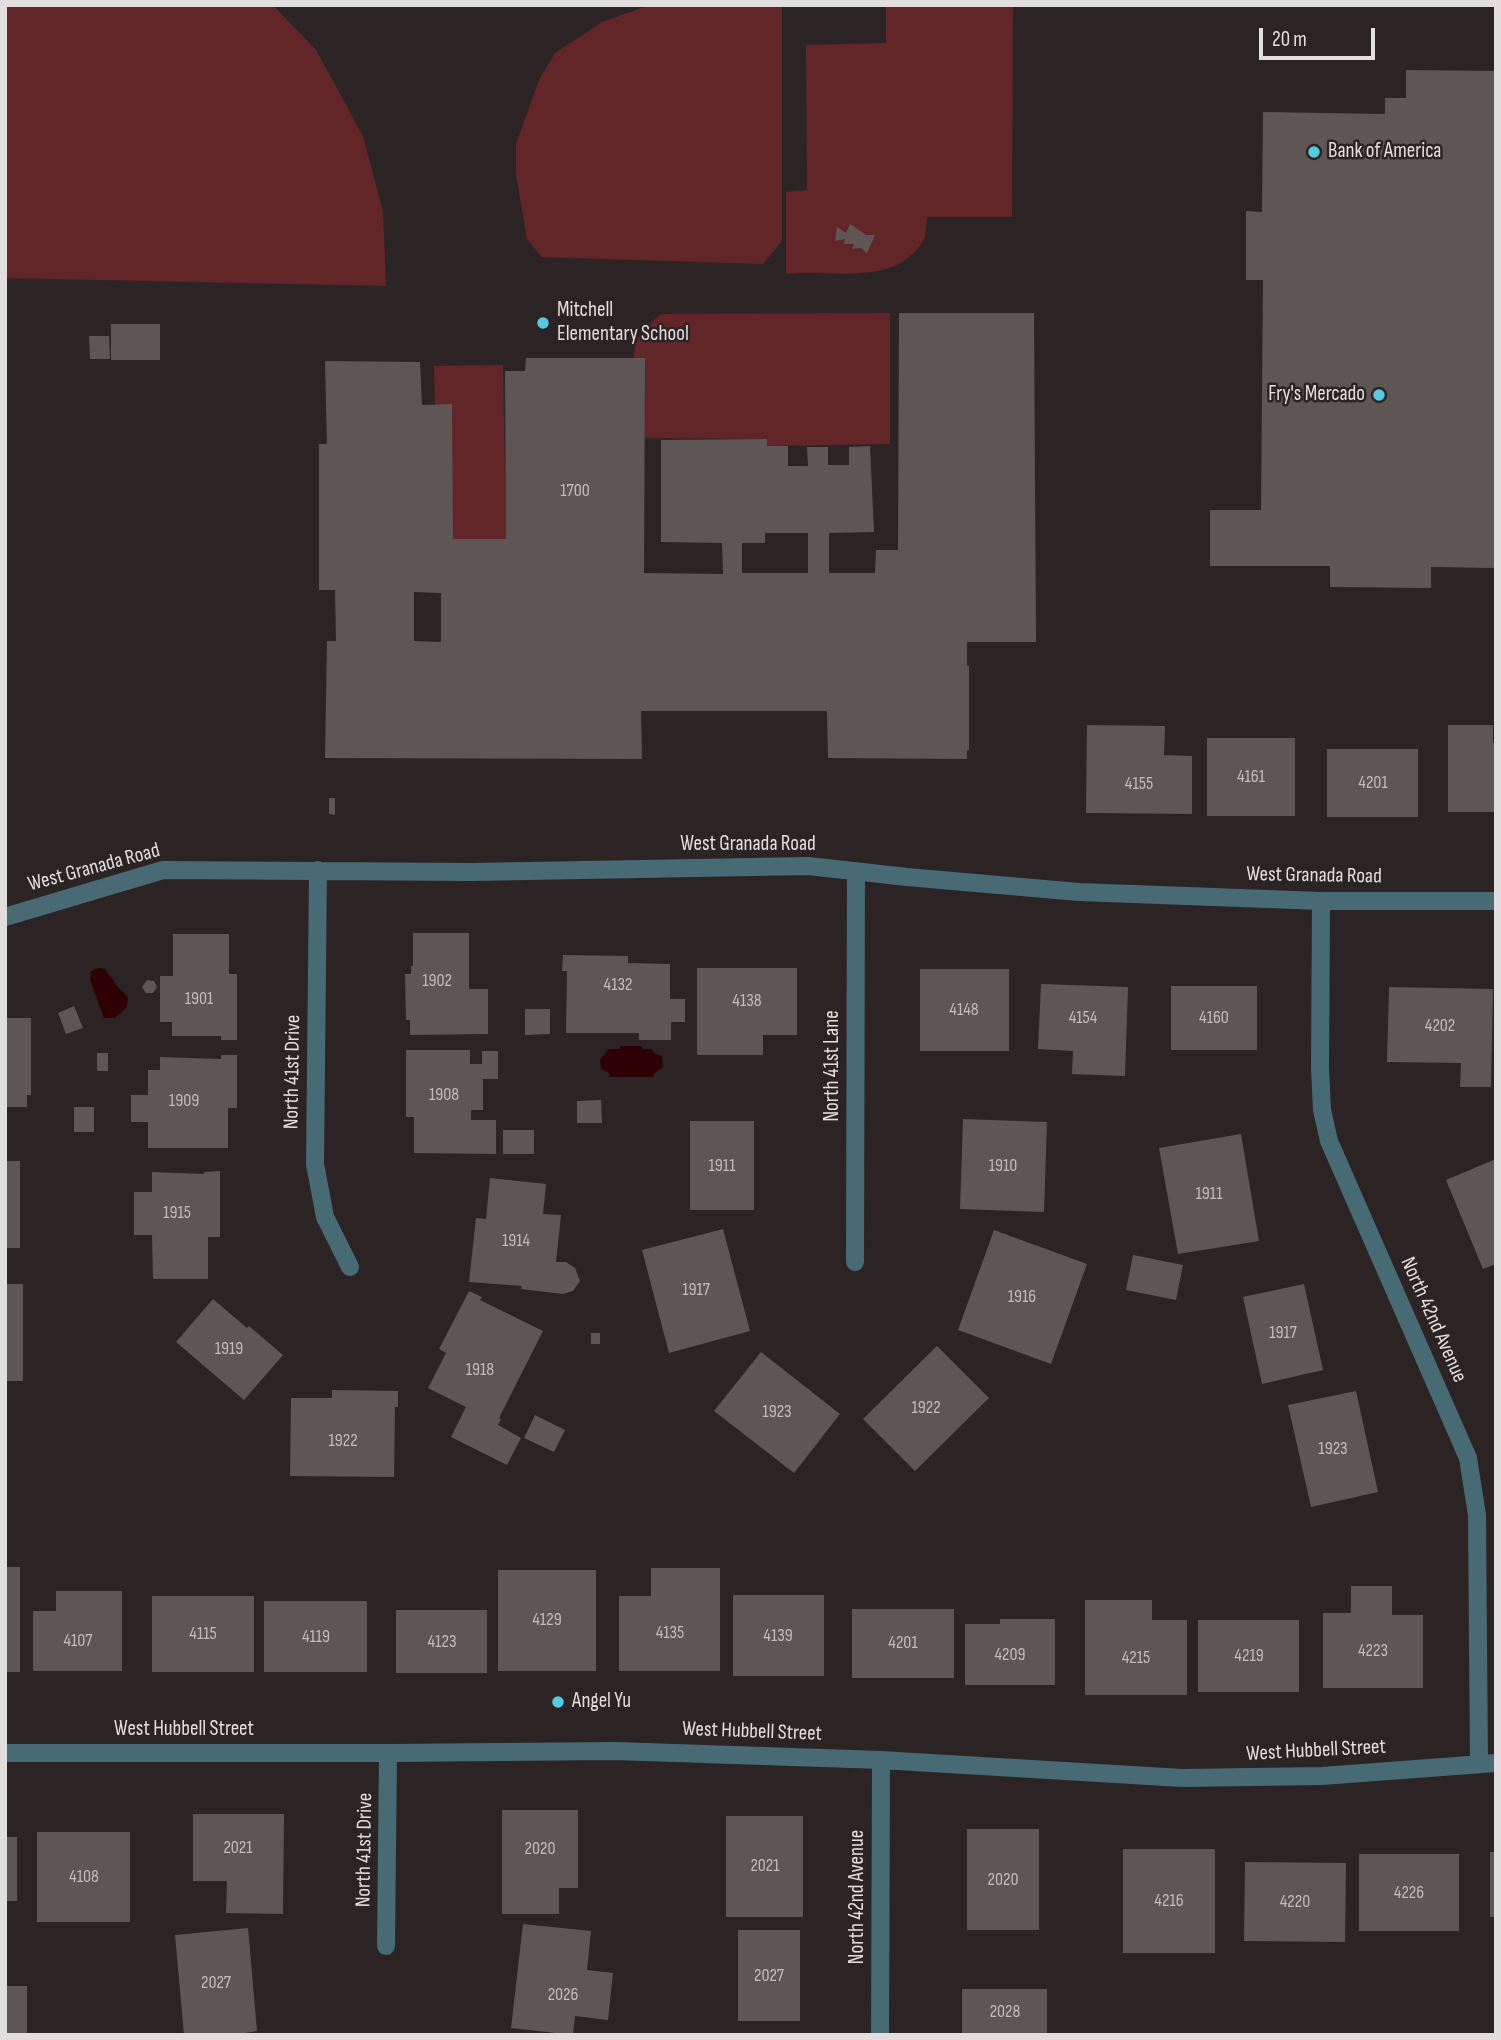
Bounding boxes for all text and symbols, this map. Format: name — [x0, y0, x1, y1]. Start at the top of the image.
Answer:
scale bar — [1263, 14, 1378, 58]
text: 20 m — [1272, 27, 1307, 52]
place label: Bank of America — [1328, 139, 1441, 165]
marker: Bank of America — [1306, 144, 1322, 160]
place label: Mitchell Elementary School — [557, 298, 689, 348]
marker: Mitchell Elementary School — [535, 315, 551, 331]
place label: Fry's Mercado — [1268, 382, 1365, 408]
marker: Fry's Mercado — [1371, 387, 1387, 403]
house number: 1700 — [560, 480, 590, 502]
house number: 4161 — [1237, 766, 1265, 788]
house number: 4201 — [1358, 772, 1388, 794]
house number: 4155 — [1125, 773, 1153, 795]
street label: West Granada Road — [680, 832, 816, 858]
street label: West Granada Road — [25, 838, 163, 898]
street label: West Granada Road — [1246, 862, 1382, 890]
house number: 1902 — [422, 970, 452, 992]
house number: 4132 — [604, 974, 632, 996]
house number: 1901 — [185, 988, 213, 1010]
house number: 4138 — [732, 990, 762, 1012]
house number: 4148 — [949, 999, 979, 1021]
house number: 4154 — [1069, 1007, 1097, 1029]
house number: 4160 — [1199, 1007, 1229, 1029]
street label: North 41st Lane — [820, 1010, 846, 1122]
street label: North 41st Drive — [279, 1015, 307, 1129]
house number: 4202 — [1425, 1015, 1455, 1037]
house number: 1908 — [429, 1084, 459, 1106]
house number: 1909 — [169, 1090, 199, 1112]
house number: 1911 — [709, 1155, 735, 1177]
house number: 1910 — [989, 1155, 1017, 1177]
house number: 1911 — [1196, 1183, 1222, 1205]
house number: 1915 — [163, 1202, 191, 1224]
house number: 1914 — [502, 1230, 530, 1252]
street label: North 42nd Avenue — [1394, 1253, 1472, 1387]
house number: 1917 — [682, 1279, 710, 1301]
house number: 1916 — [1008, 1286, 1036, 1308]
house number: 1917 — [1269, 1322, 1297, 1344]
house number: 1919 — [215, 1338, 243, 1360]
house number: 1918 — [466, 1359, 494, 1381]
house number: 1922 — [911, 1397, 941, 1419]
house number: 1923 — [762, 1401, 792, 1423]
house number: 1922 — [328, 1430, 358, 1452]
house number: 1923 — [1318, 1438, 1348, 1460]
house number: 4129 — [532, 1609, 562, 1631]
house number: 4135 — [656, 1622, 684, 1644]
house number: 4115 — [189, 1623, 217, 1645]
house number: 4139 — [763, 1625, 793, 1647]
house number: 4119 — [302, 1626, 330, 1648]
house number: 4107 — [63, 1630, 93, 1652]
house number: 4123 — [427, 1631, 457, 1653]
house number: 4201 — [888, 1632, 918, 1654]
house number: 4223 — [1358, 1640, 1388, 1662]
house number: 4209 — [994, 1644, 1026, 1666]
house number: 4219 — [1234, 1645, 1264, 1667]
house number: 4215 — [1122, 1647, 1150, 1669]
place label: Angel Yu — [572, 1689, 631, 1715]
marker: Angel Yu — [550, 1694, 566, 1710]
street label: West Hubbell Street — [114, 1717, 254, 1743]
street label: West Hubbell Street — [682, 1717, 822, 1747]
street label: West Hubbell Street — [1246, 1735, 1386, 1767]
street label: North 41st Drive — [351, 1793, 379, 1907]
street label: North 42nd Avenue — [845, 1830, 871, 1964]
house number: 2021 — [223, 1837, 253, 1859]
house number: 2020 — [525, 1838, 555, 1860]
house number: 2021 — [750, 1855, 780, 1877]
house number: 4108 — [69, 1866, 99, 1888]
house number: 2020 — [988, 1869, 1018, 1891]
house number: 4226 — [1394, 1882, 1424, 1904]
house number: 4216 — [1154, 1890, 1184, 1912]
house number: 4220 — [1280, 1891, 1310, 1913]
house number: 2027 — [754, 1965, 784, 1987]
house number: 2027 — [201, 1972, 231, 1994]
house number: 2026 — [548, 1984, 578, 2006]
house number: 2028 — [990, 2001, 1020, 2023]

